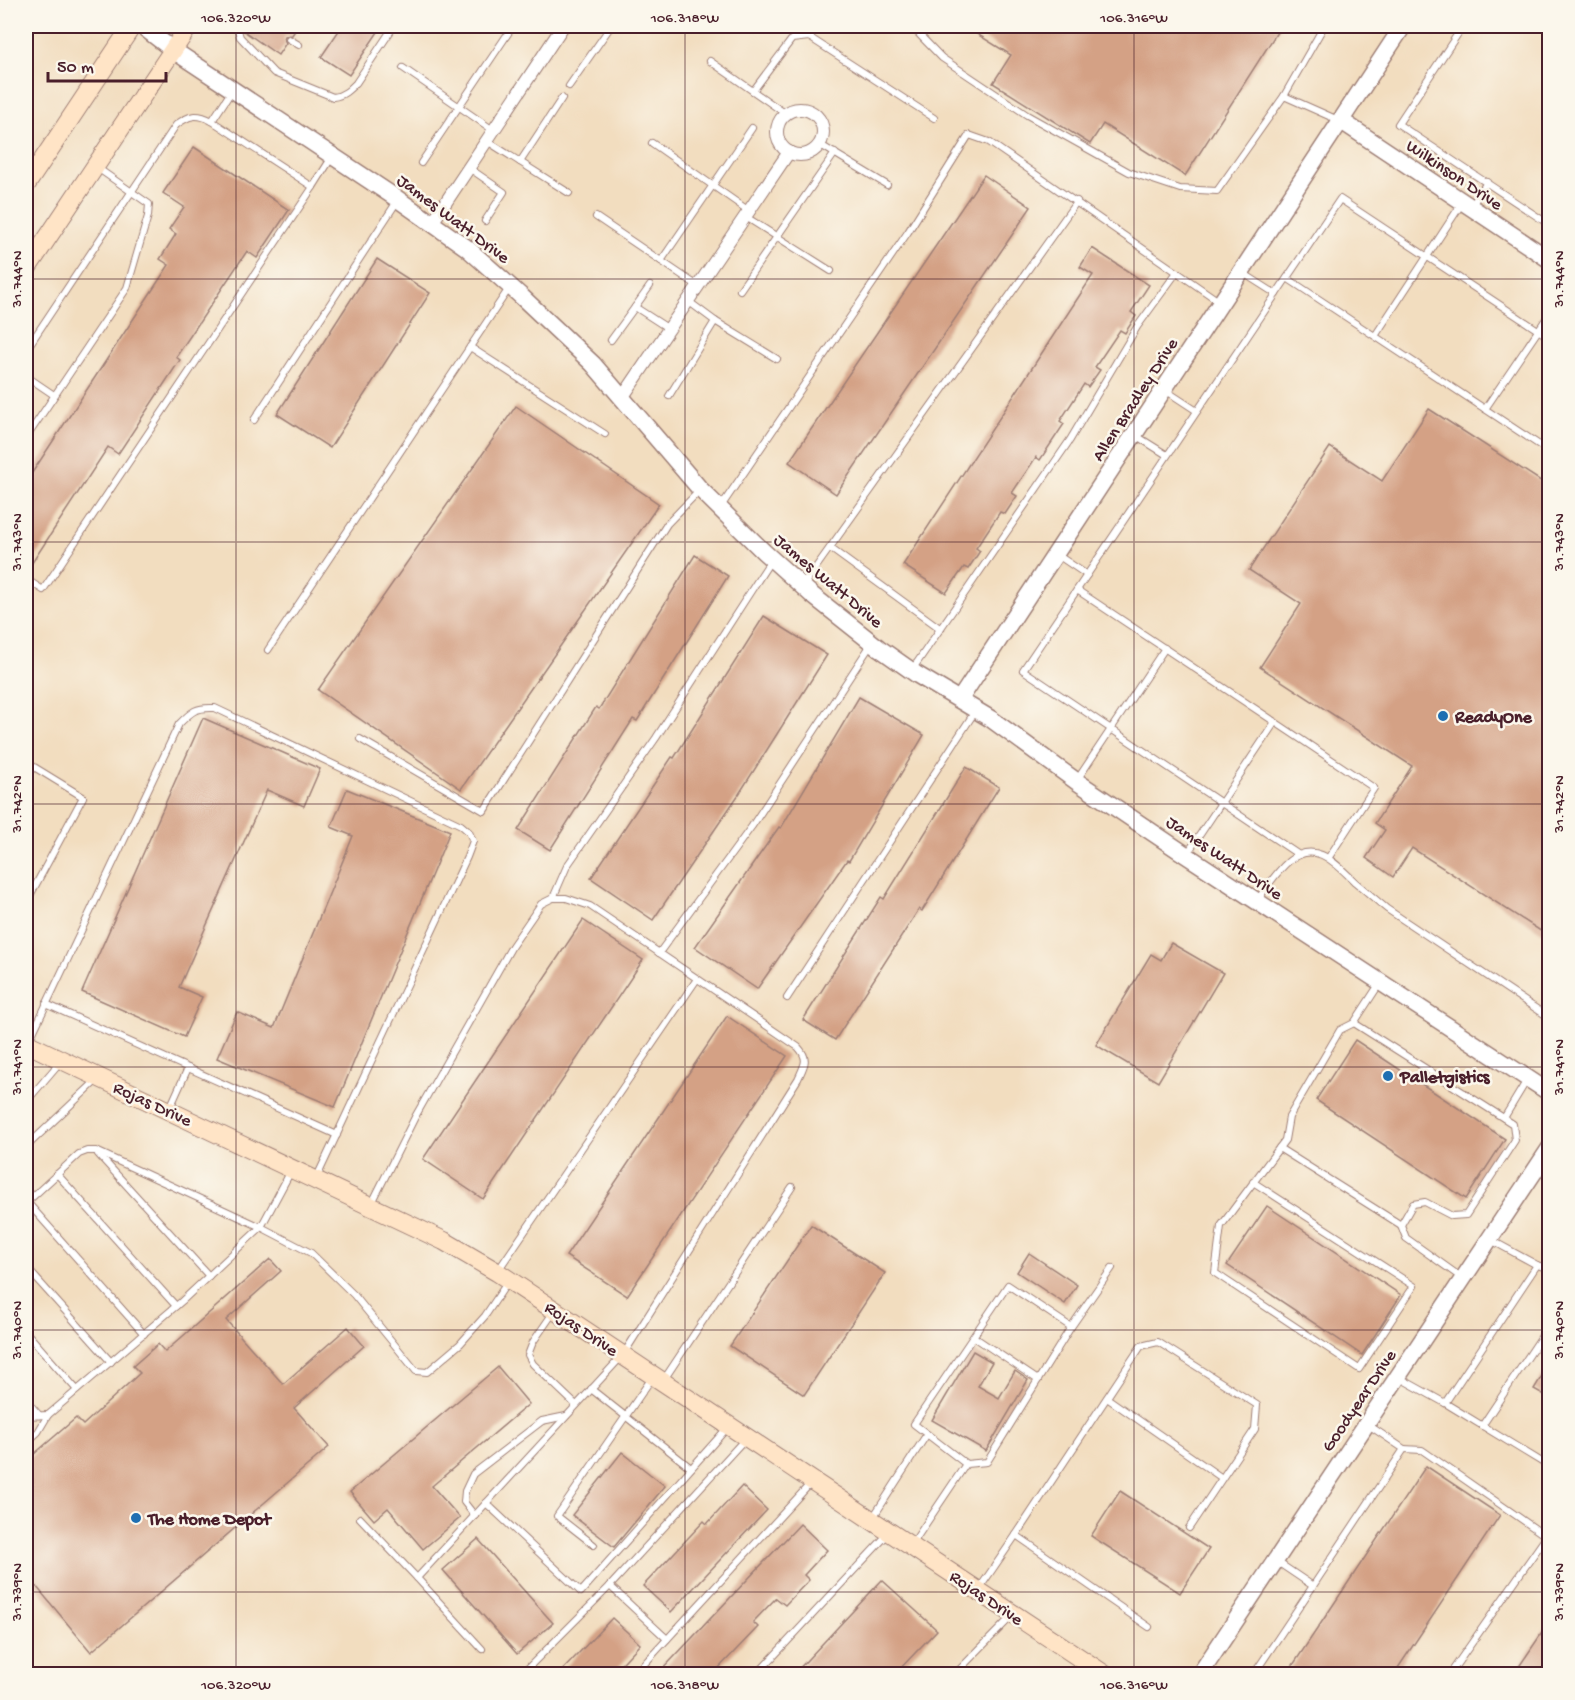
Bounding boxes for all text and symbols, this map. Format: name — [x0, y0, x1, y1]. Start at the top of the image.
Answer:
text: 106.320°W — [200, 10, 271, 28]
text: 106.318°W — [650, 10, 719, 28]
text: 106.316°W — [1099, 10, 1168, 28]
scale bar — [48, 45, 166, 83]
text: 50 m — [57, 58, 94, 79]
street label: Wilkinson Drive — [1401, 136, 1506, 216]
street label: James Watt Drive — [392, 171, 514, 270]
text: 31.744°N — [9, 250, 27, 309]
text: 31.744°N — [1551, 250, 1569, 309]
street label: Allen Bradley Drive — [1089, 334, 1184, 466]
text: 31.743°N — [9, 513, 27, 572]
text: 31.743°N — [1551, 513, 1569, 572]
street label: James Watt Drive — [769, 530, 887, 634]
place label: ReadyOne — [1454, 708, 1533, 729]
marker: ReadyOne — [1436, 709, 1450, 723]
text: 31.742°N — [9, 775, 27, 834]
text: 31.742°N — [1551, 775, 1569, 834]
street label: James Watt Drive — [1161, 812, 1286, 906]
text: 31.741°N — [9, 1039, 27, 1096]
text: 31.741°N — [1551, 1039, 1569, 1096]
place label: Palletgistics — [1399, 1068, 1491, 1089]
marker: Palletgistics — [1381, 1069, 1395, 1083]
street label: Rojas Drive — [109, 1078, 195, 1133]
street label: Rojas Drive — [540, 1298, 622, 1363]
text: 31.740°N — [9, 1301, 27, 1360]
text: 31.740°N — [1551, 1301, 1569, 1360]
street label: Goodyear Drive — [1318, 1346, 1402, 1456]
place label: The Home Depot — [146, 1510, 272, 1531]
marker: The Home Depot — [129, 1511, 143, 1525]
text: 31.739°N — [9, 1563, 27, 1622]
text: 31.739°N — [1551, 1563, 1569, 1622]
street label: Rojas Drive — [945, 1567, 1027, 1632]
text: 106.320°W — [200, 1677, 271, 1695]
text: 106.318°W — [650, 1677, 719, 1695]
text: 106.316°W — [1099, 1677, 1168, 1695]

